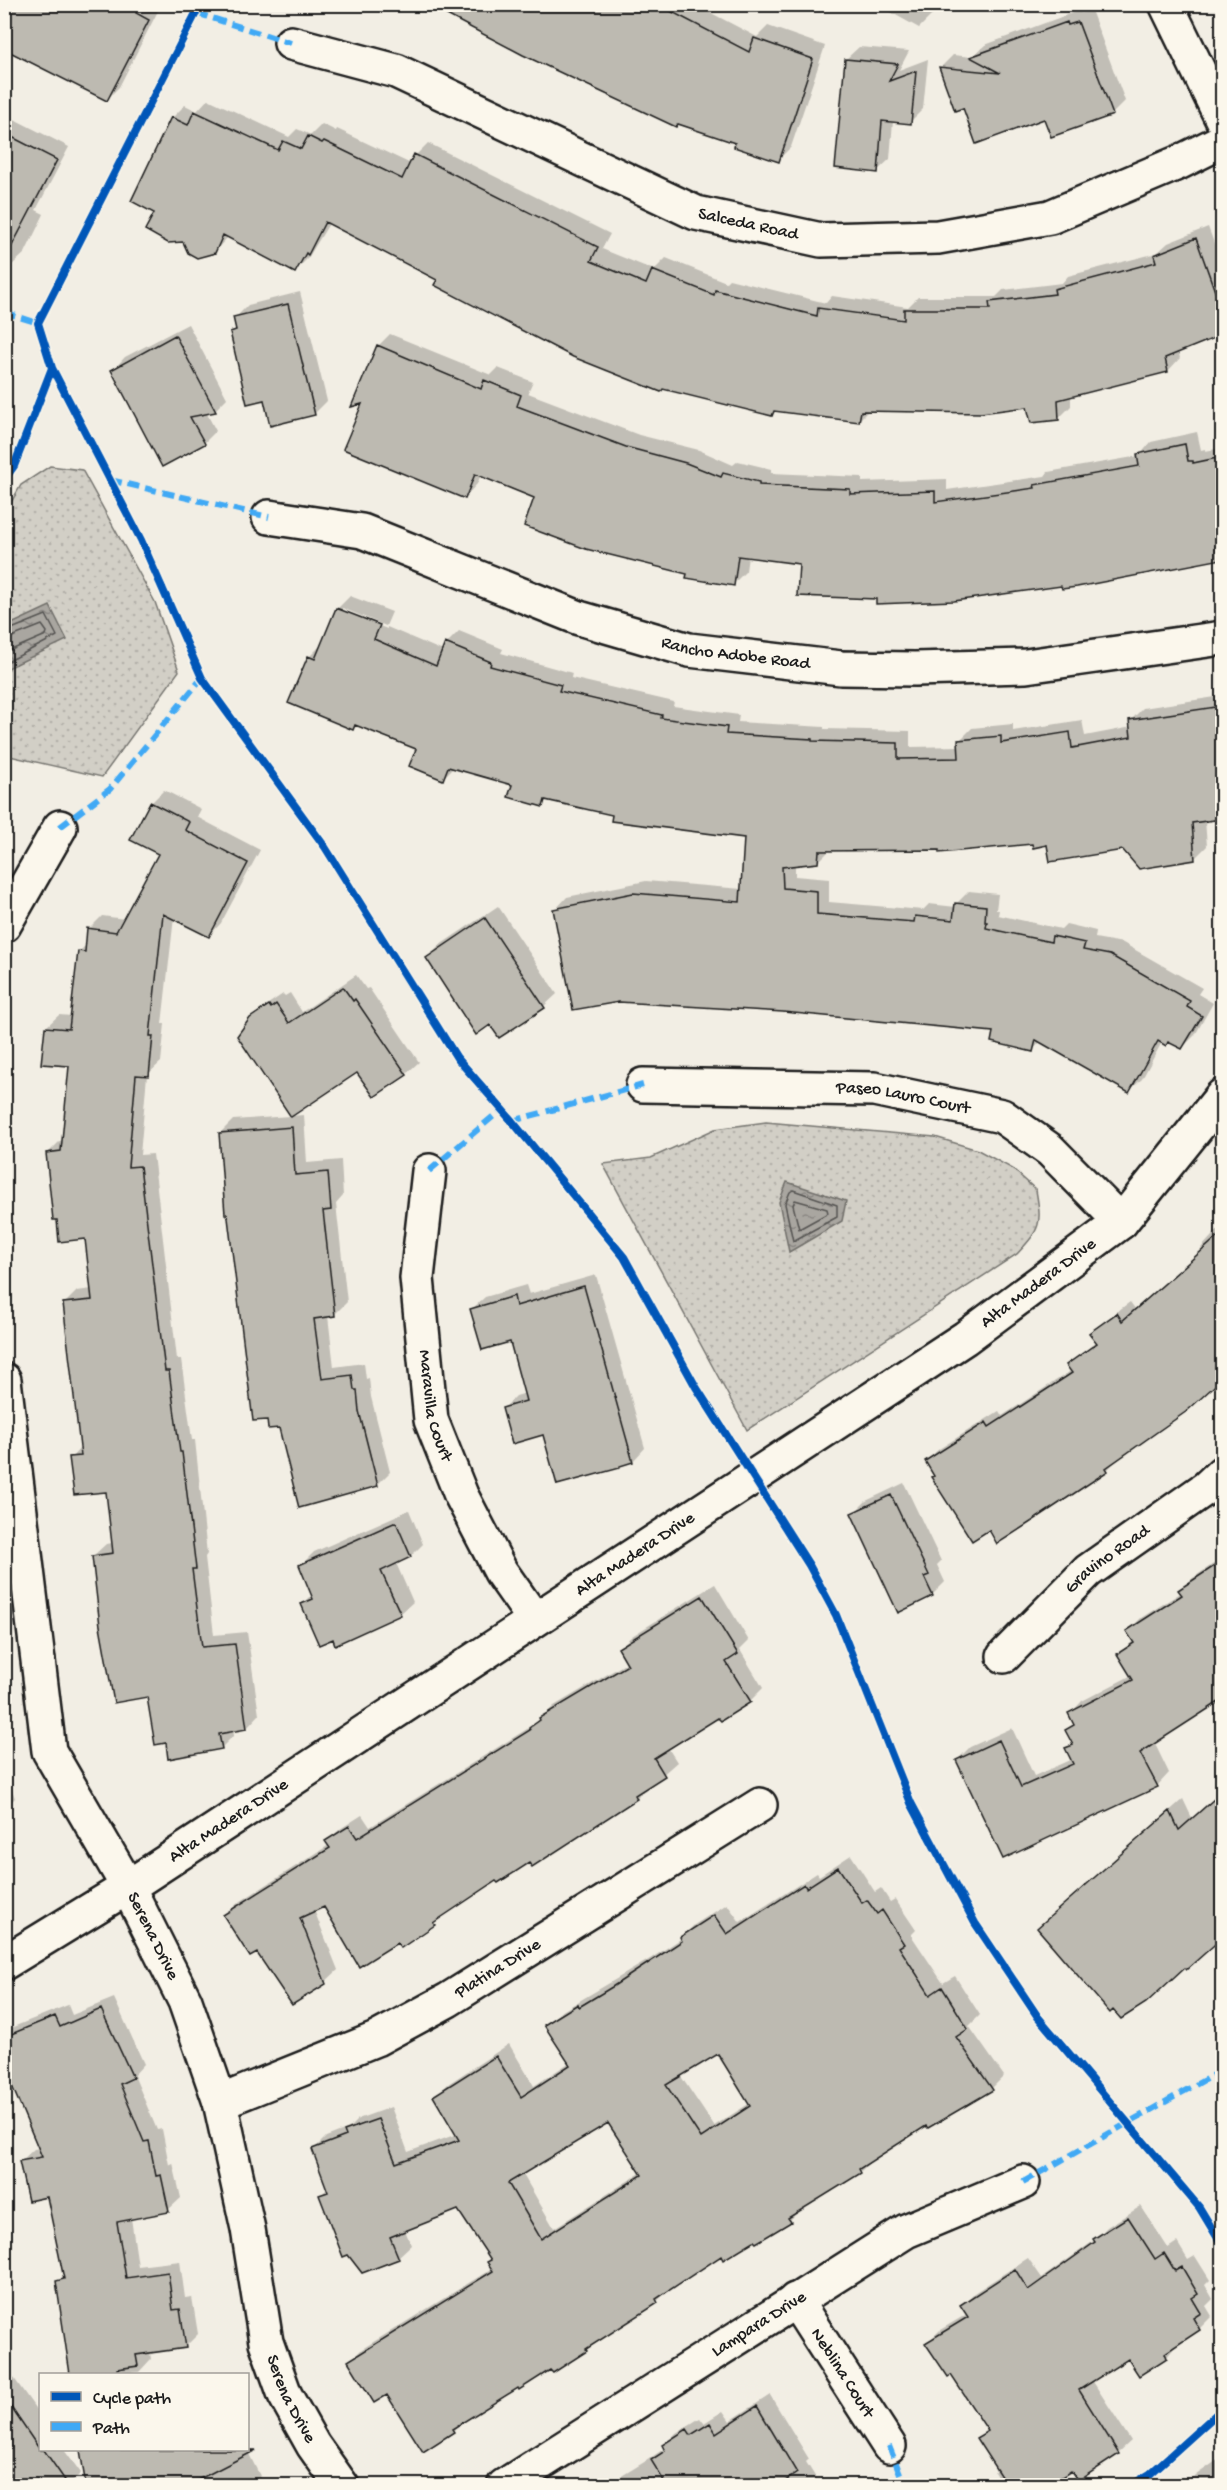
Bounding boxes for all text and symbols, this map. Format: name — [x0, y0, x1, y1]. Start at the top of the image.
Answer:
street label: Salceda Road — [696, 203, 802, 246]
street label: Rancho Adobe Road — [659, 632, 813, 675]
street label: Paseo Lauro Court — [835, 1078, 974, 1120]
street label: Alta Madera Drive — [977, 1233, 1101, 1333]
street label: Maravilla Court — [414, 1349, 458, 1466]
street label: Alta Madera Drive — [572, 1507, 699, 1601]
street label: Gravino Road — [1061, 1520, 1155, 1598]
street label: Alta Madera Drive — [165, 1774, 293, 1868]
street label: Serena Drive — [122, 1889, 184, 1984]
street label: Platina Drive — [450, 1934, 545, 2004]
street label: Lampara Drive — [708, 2286, 811, 2362]
street label: Neblina Court — [806, 2324, 880, 2423]
street label: Serena Drive — [261, 2352, 321, 2447]
legend — [39, 2373, 249, 2451]
text: Cycle path — [93, 2389, 171, 2410]
text: Path — [92, 2419, 130, 2440]

